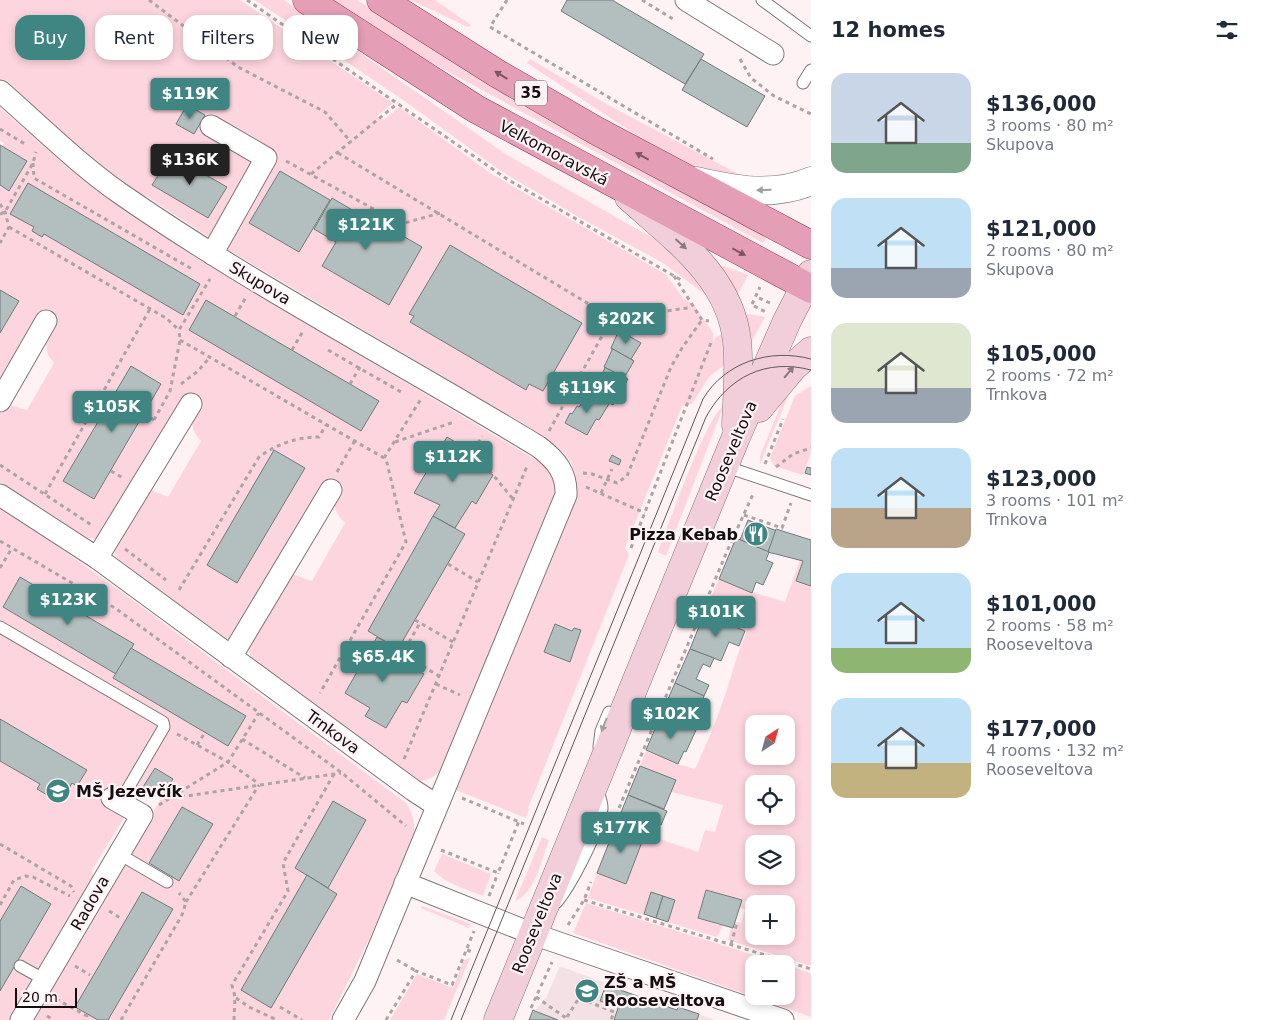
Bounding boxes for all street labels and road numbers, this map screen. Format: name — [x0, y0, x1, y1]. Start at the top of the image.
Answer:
road number: 35 — [515, 80, 547, 106]
street label: Velkomoravská — [496, 116, 612, 190]
street label: Skupova — [226, 257, 294, 309]
street label: Rooseveltova — [701, 398, 761, 504]
street label: Trnkova — [302, 706, 364, 758]
street label: Rooseveltova — [508, 870, 566, 976]
street label: Radova — [67, 872, 113, 934]

